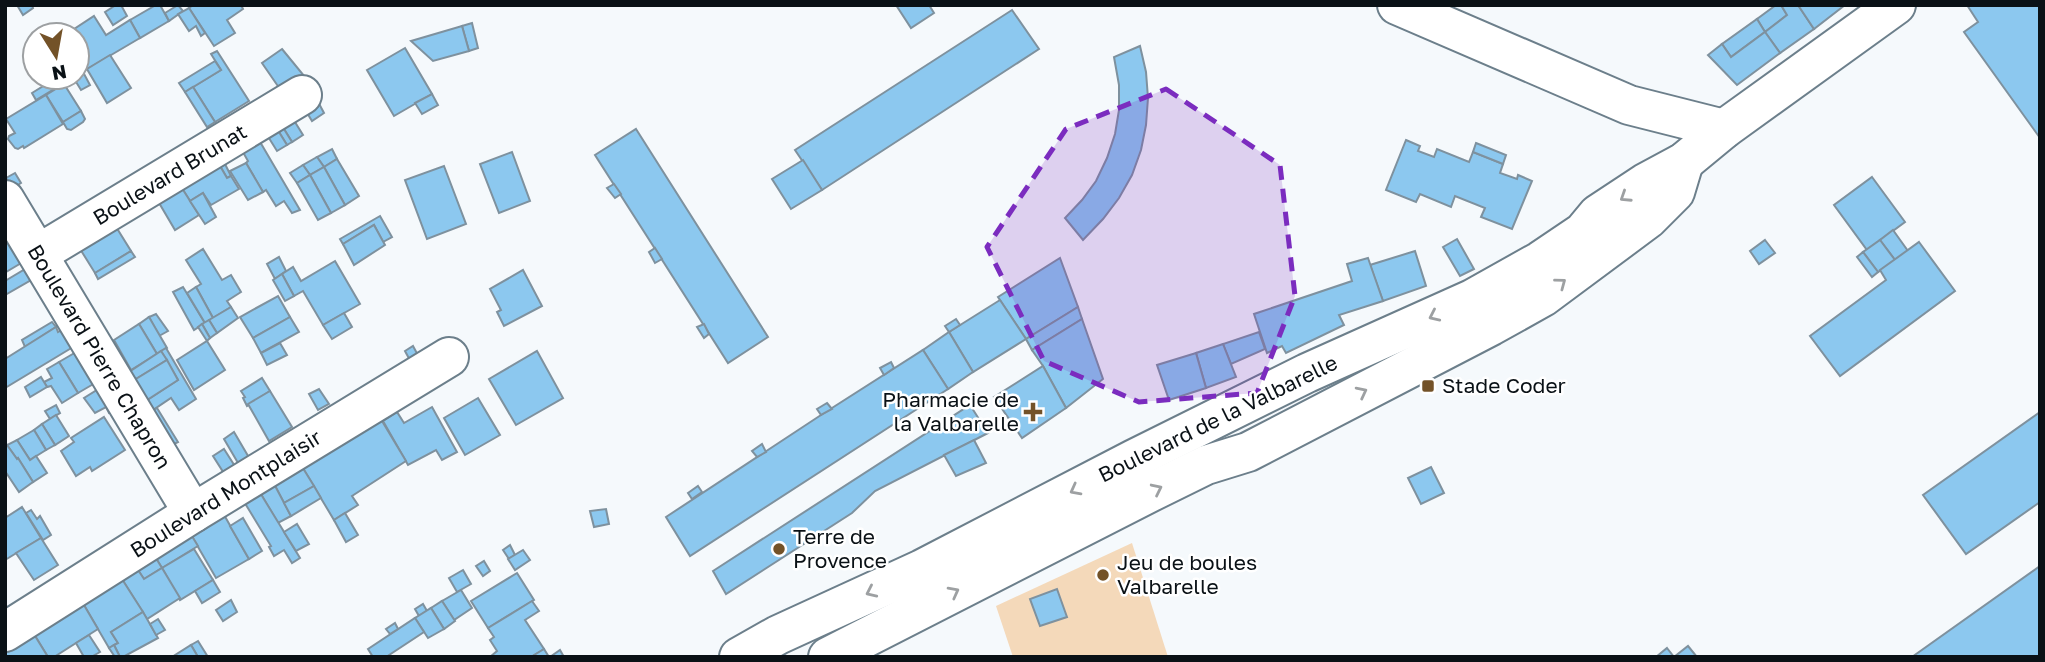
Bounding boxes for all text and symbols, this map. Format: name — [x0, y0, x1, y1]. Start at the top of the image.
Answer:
north arrow — [21, 21, 91, 91]
text: N — [50, 61, 69, 86]
street label: Boulevard Brunat — [88, 118, 251, 230]
one-way arrow — [1620, 188, 1633, 201]
street label: Boulevard Pierre Chapron — [22, 239, 177, 474]
one-way arrow — [1554, 279, 1566, 291]
one-way arrow — [1429, 308, 1441, 322]
street label: Boulevard de la Valbarelle — [1094, 349, 1341, 487]
place label: Stade Coder — [1442, 372, 1566, 398]
marker: Stade Coder — [1420, 378, 1436, 394]
place label: Pharmacie de la Valbarelle — [882, 386, 1019, 436]
one-way arrow — [1355, 386, 1367, 400]
marker: Pharmacie de la Valbarelle — [1025, 404, 1041, 420]
street label: Boulevard Montplaisir — [125, 424, 326, 563]
one-way arrow — [1070, 482, 1082, 496]
one-way arrow — [1150, 483, 1162, 497]
place label: Terre de Provence — [793, 523, 887, 573]
marker: Terre de Provence — [771, 541, 787, 557]
place label: Jeu de boules Valbarelle — [1117, 549, 1257, 599]
marker: Jeu de boules Valbarelle — [1095, 567, 1111, 583]
one-way arrow — [866, 584, 879, 598]
one-way arrow — [947, 587, 959, 600]

